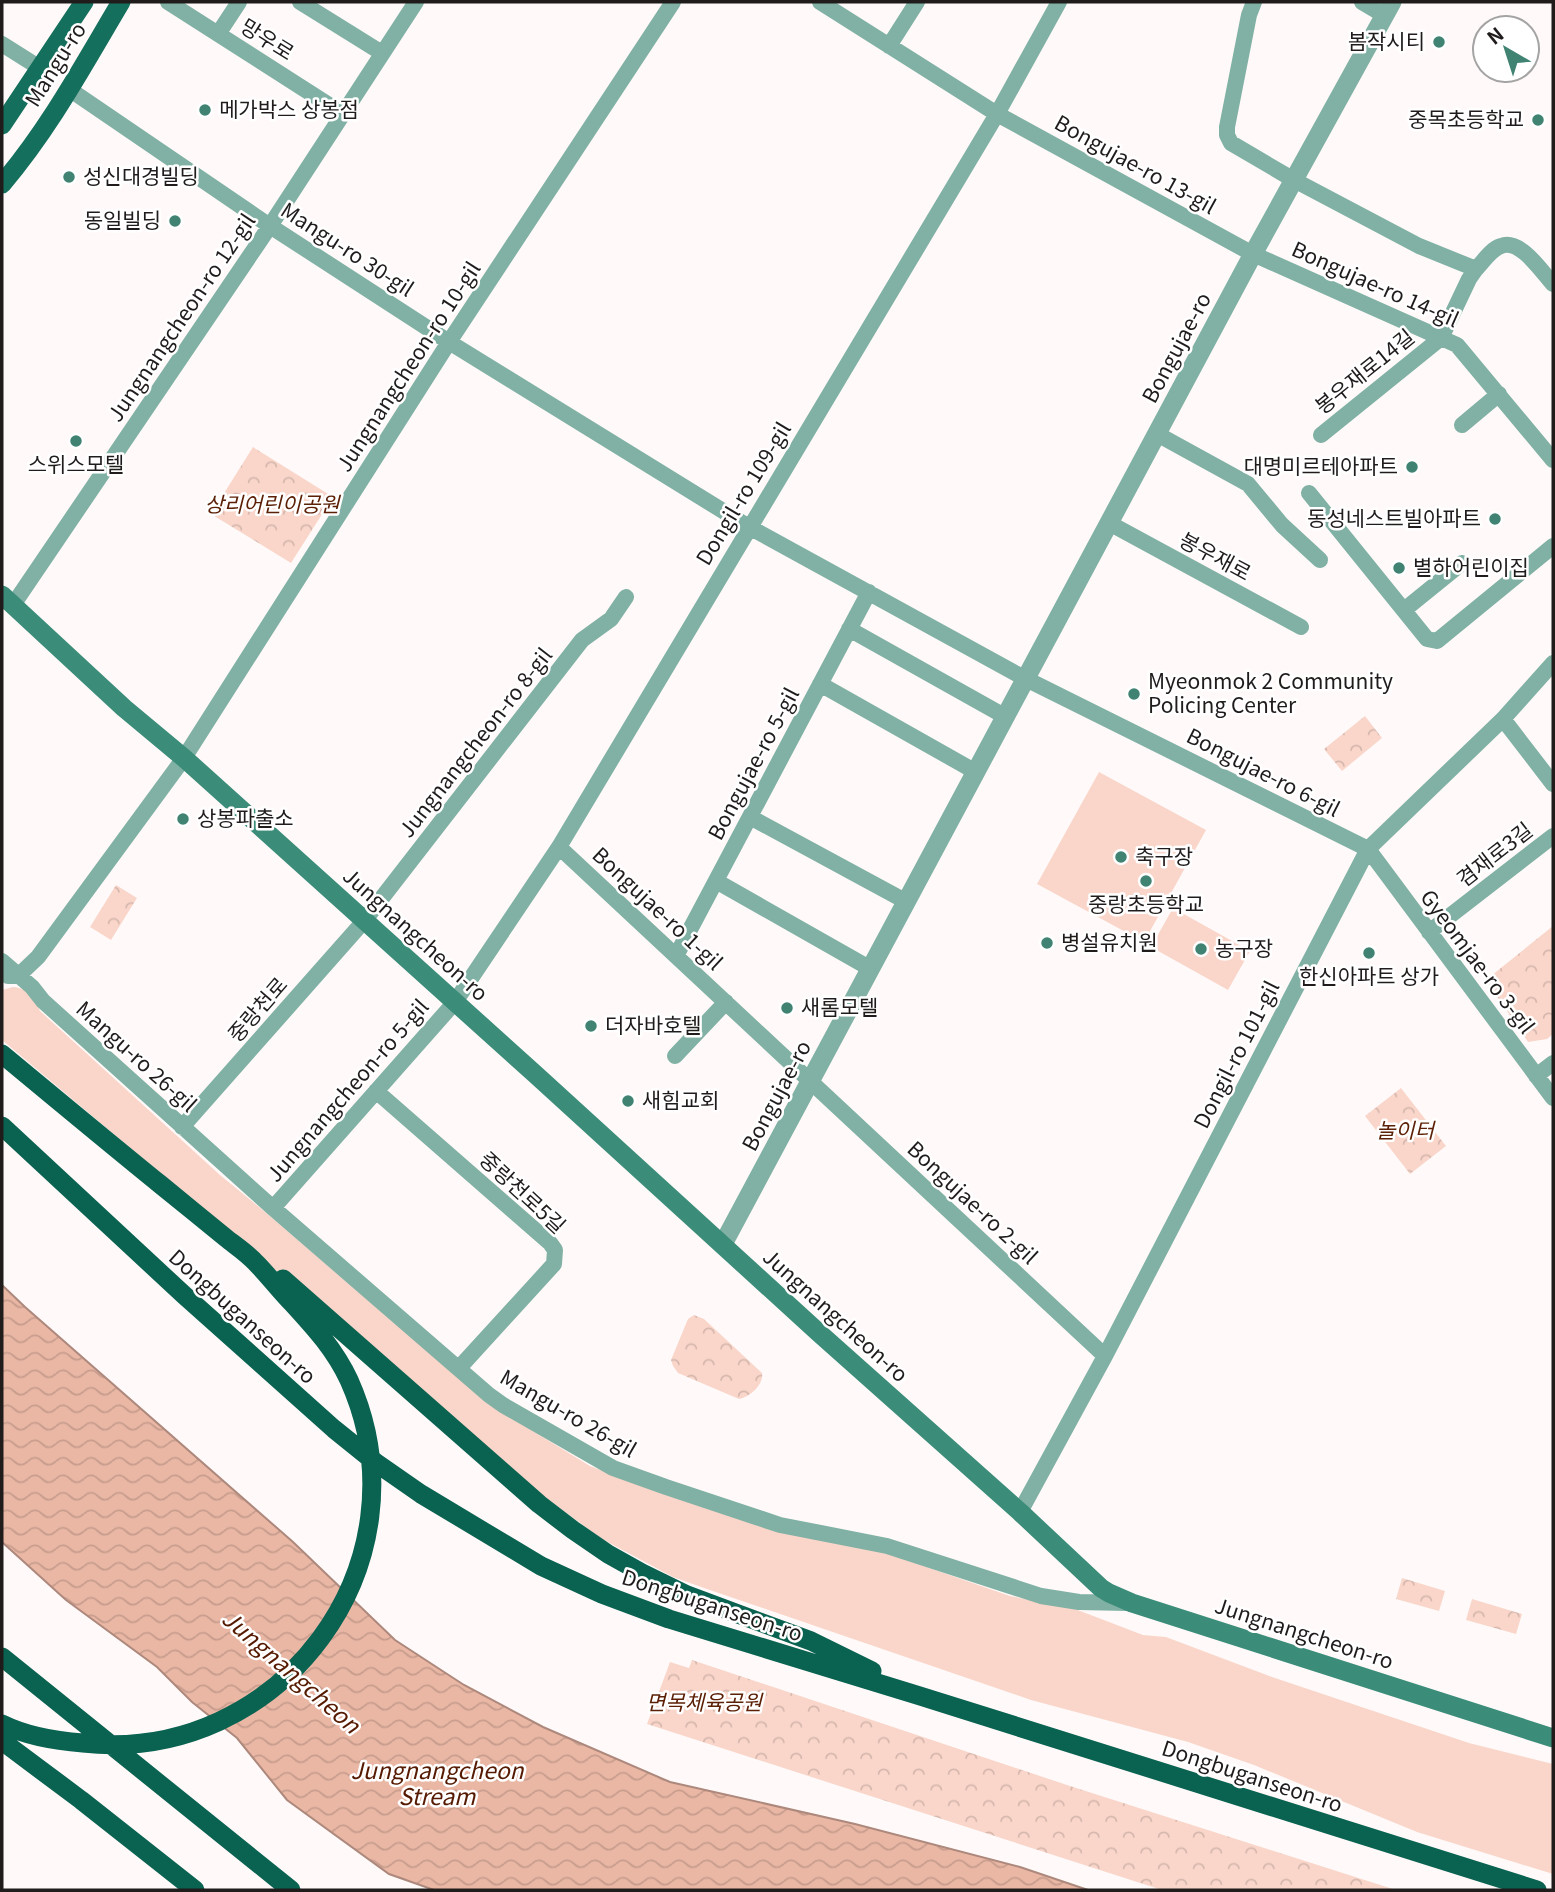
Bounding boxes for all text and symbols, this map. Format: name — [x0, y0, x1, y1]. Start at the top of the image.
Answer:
street label: 망우로 — [236, 10, 301, 66]
north arrow — [1471, 14, 1541, 84]
street label: Mangu-ro — [17, 16, 92, 112]
text: N — [1480, 20, 1508, 50]
place label: 봄작시티 — [1348, 25, 1425, 55]
marker: 봄작시티 — [1431, 34, 1447, 50]
place label: 메가박스 상봉점 — [219, 93, 359, 123]
marker: 메가박스 상봉점 — [197, 102, 213, 118]
place label: 중목초등학교 — [1408, 103, 1524, 133]
street label: Bongujae-ro 13-gil — [1050, 106, 1222, 220]
marker: 중목초등학교 — [1530, 112, 1546, 128]
place label: 성신대경빌딩 — [83, 160, 199, 190]
marker: 성신대경빌딩 — [61, 169, 77, 185]
street label: Mangu-ro 30-gil — [276, 194, 420, 303]
place label: 동일빌딩 — [84, 204, 161, 234]
street label: Jungnangcheon-ro 12-gil — [99, 207, 261, 427]
marker: 동일빌딩 — [167, 213, 183, 229]
street label: Bongujae-ro 14-gil — [1287, 233, 1464, 334]
street label: Jungnangcheon-ro 10-gil — [328, 255, 487, 477]
street label: Bongujae-ro — [1134, 287, 1217, 408]
street label: 봉우재로14길 — [1308, 321, 1420, 420]
street label: Dongil-ro 109-gil — [688, 416, 797, 570]
marker: 스위스모텔 — [68, 433, 84, 449]
place label: 스위스모텔 — [28, 448, 124, 478]
place label: 대명미르테아파트 — [1243, 450, 1398, 480]
marker: 대명미르테아파트 — [1404, 459, 1420, 475]
park label: 상리어린이공원 — [204, 488, 341, 518]
place label: 동성네스트빌아파트 — [1307, 502, 1481, 532]
marker: 동성네스트빌아파트 — [1487, 511, 1503, 527]
street label: 봉우재로 — [1175, 524, 1257, 587]
place label: 별하어린이집 — [1413, 551, 1529, 581]
marker: 별하어린이집 — [1391, 560, 1407, 576]
street label: Jungnangcheon-ro 8-gil — [391, 641, 558, 843]
place label: Myeonmok 2 Community Policing Center — [1148, 665, 1393, 719]
street label: Bongujae-ro 5-gil — [699, 682, 805, 844]
marker: Myeonmok 2 Community Policing Center — [1126, 686, 1142, 702]
street label: Bongujae-ro 6-gil — [1182, 720, 1346, 823]
place label: 상봉파출소 — [197, 802, 294, 832]
marker: 상봉파출소 — [175, 811, 191, 827]
street label: 겸재로3길 — [1449, 814, 1538, 893]
street label: Bongujae-ro 1-gil — [587, 839, 730, 976]
place label: 축구장 — [1135, 840, 1193, 870]
marker: 축구장 — [1113, 849, 1129, 865]
street label: Jungnangcheon-ro — [337, 860, 496, 1007]
marker: 중랑초등학교 — [1138, 873, 1154, 889]
street label: Gyeomjae-ro 3-gil — [1414, 882, 1543, 1039]
place label: 중랑초등학교 — [1088, 888, 1204, 918]
place label: 병설유치원 — [1061, 926, 1158, 956]
place label: 농구장 — [1215, 932, 1273, 962]
marker: 병설유치원 — [1039, 935, 1055, 951]
marker: 농구장 — [1193, 941, 1209, 957]
marker: 한신아파트 상가 — [1361, 945, 1377, 961]
place label: 한신아파트 상가 — [1299, 960, 1439, 990]
street label: 중랑천로 — [220, 970, 293, 1048]
street label: Dongil-ro 101-gil — [1185, 975, 1285, 1133]
place label: 새롬모텔 — [801, 991, 878, 1021]
street label: Jungnangcheon-ro 5-gil — [259, 992, 434, 1188]
street label: Mangu-ro 26-gil — [70, 993, 204, 1118]
marker: 새롬모텔 — [779, 1000, 795, 1016]
place label: 더자바호텔 — [605, 1009, 702, 1039]
marker: 더자바호텔 — [583, 1018, 599, 1034]
street label: Bongujae-ro — [734, 1035, 817, 1156]
place label: 새힘교회 — [642, 1084, 719, 1114]
marker: 새힘교회 — [620, 1093, 636, 1109]
park label: 놀이터 — [1376, 1114, 1437, 1144]
street label: Bongujae-ro 2-gil — [902, 1133, 1045, 1270]
street label: 중랑천로5길 — [474, 1144, 573, 1239]
street label: Dongbuganseon-ro — [163, 1241, 323, 1390]
street label: Jungnangcheon-ro — [757, 1241, 916, 1388]
street label: Mangu-ro 26-gil — [495, 1361, 643, 1464]
street label: Dongbuganseon-ro — [618, 1561, 807, 1647]
street label: Jungnangcheon-ro — [1212, 1589, 1398, 1675]
water label: Jungnangcheon — [216, 1601, 370, 1741]
park label: 면목체육공원 — [646, 1686, 764, 1716]
street label: Dongbuganseon-ro — [1158, 1732, 1347, 1818]
water label: Jungnangcheon Stream — [350, 1752, 525, 1812]

